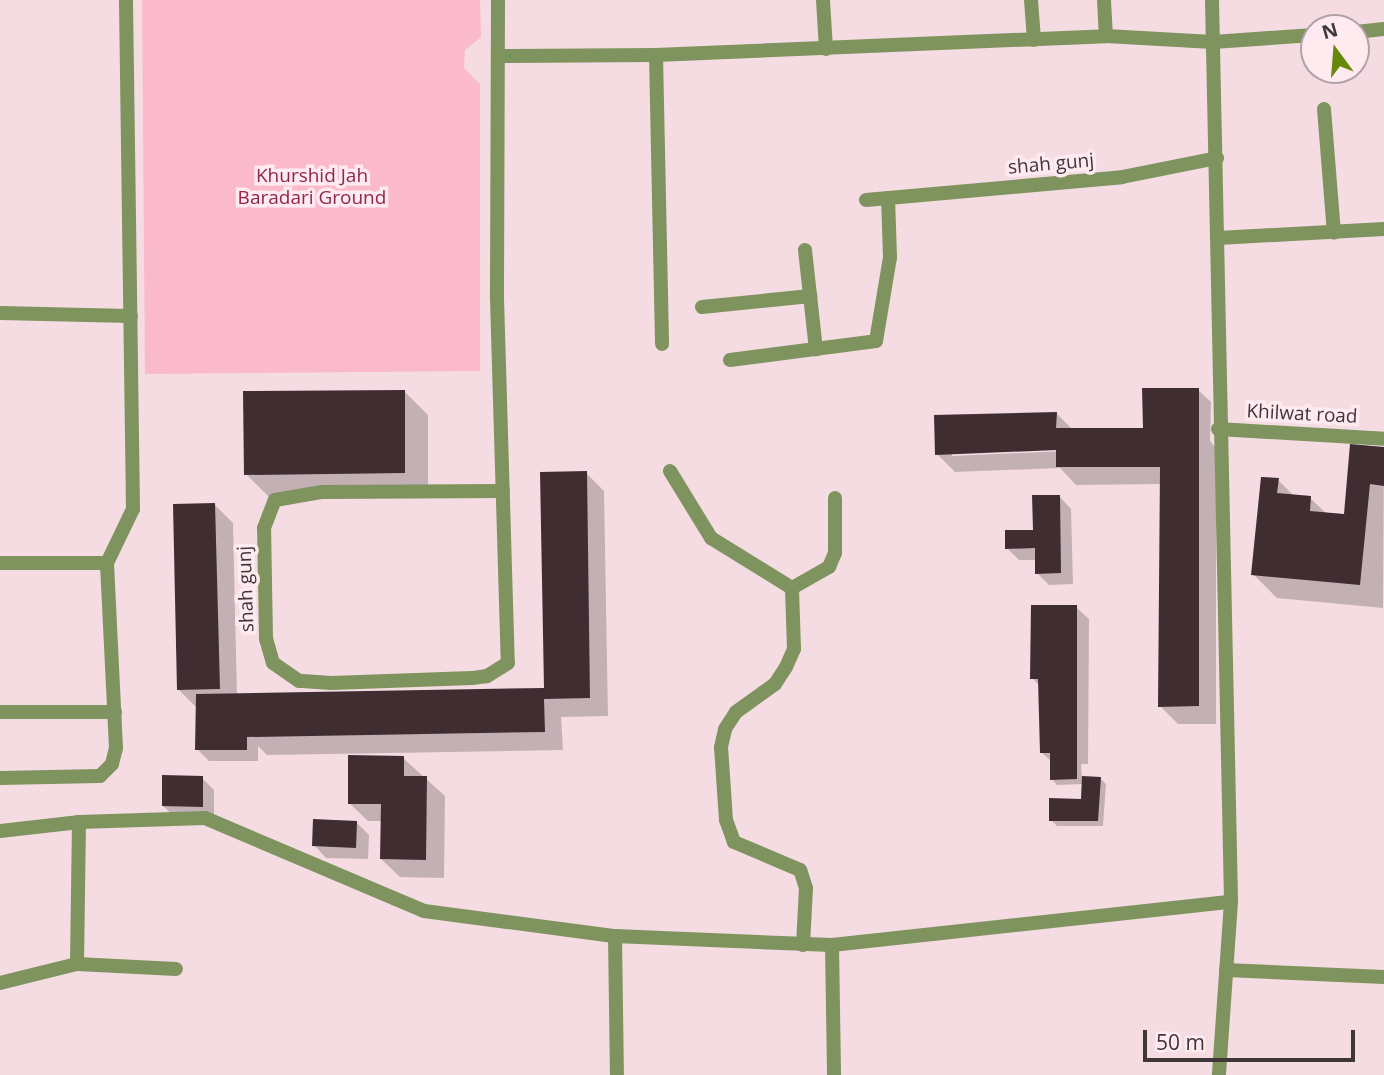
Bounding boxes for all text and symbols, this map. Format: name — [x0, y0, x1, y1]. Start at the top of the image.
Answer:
north arrow — [1300, 14, 1370, 84]
text: N — [1319, 16, 1341, 45]
street label: shah gunj — [1007, 149, 1095, 179]
park label: Khurshid Jah Baradari Ground — [238, 165, 386, 209]
street label: Khilwat road — [1246, 400, 1358, 428]
street label: shah gunj — [233, 545, 259, 633]
scale bar — [1146, 1016, 1358, 1060]
text: 50 m — [1156, 1028, 1205, 1056]

